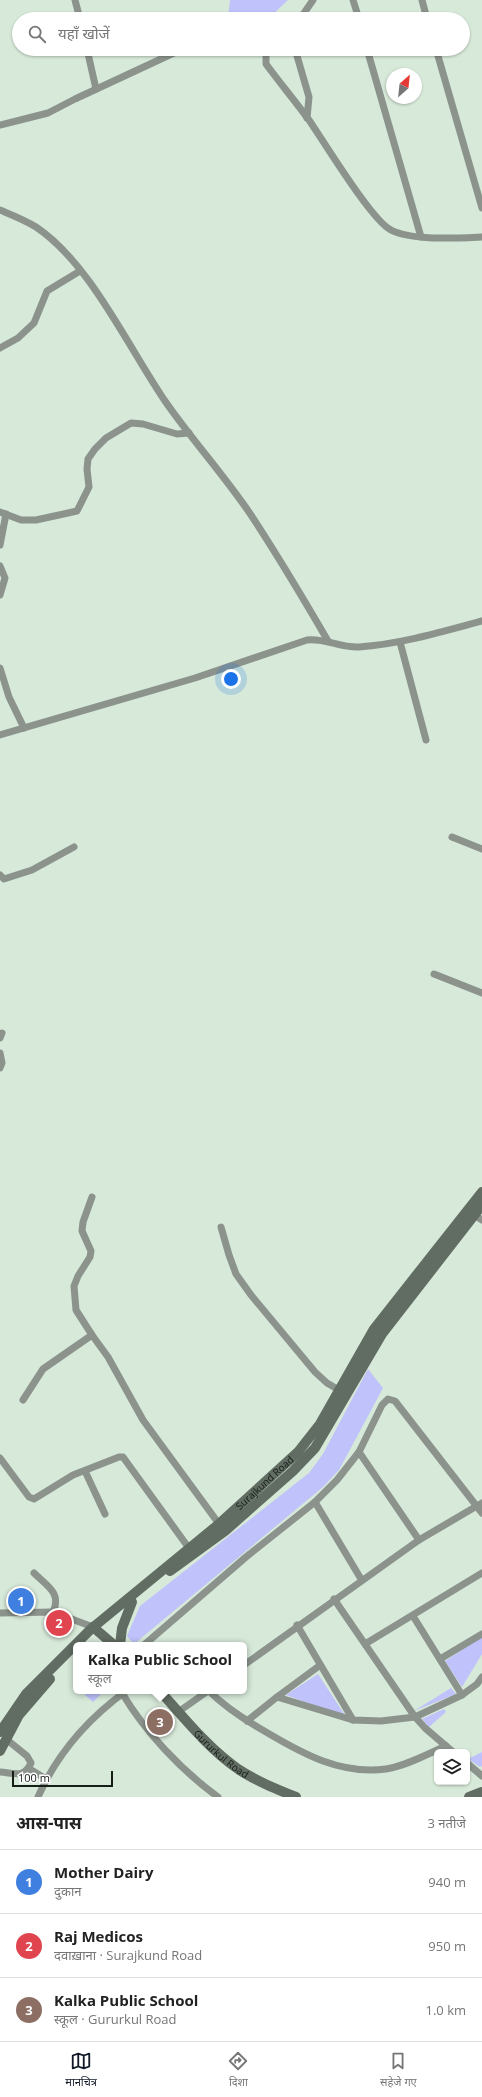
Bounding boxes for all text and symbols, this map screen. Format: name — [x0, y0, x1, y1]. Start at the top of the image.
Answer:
search box — [12, 12, 470, 56]
icon: search — [26, 23, 48, 45]
text: यहाँ खोजें — [58, 23, 110, 43]
north arrow — [386, 68, 422, 104]
your location — [221, 669, 241, 689]
street label: Surajkund Road — [232, 1453, 296, 1513]
pin: 1 — [8, 1586, 34, 1616]
pin: 2 — [46, 1608, 72, 1638]
popup — [73, 1642, 247, 1694]
text: Kalka Public School — [88, 1649, 232, 1669]
text: स्कूल — [88, 1669, 112, 1687]
pin: 3 — [147, 1707, 173, 1737]
street label: Gururkul Road — [191, 1726, 251, 1781]
map controls — [434, 1749, 470, 1785]
button: layers — [434, 1749, 470, 1785]
scale bar — [12, 1769, 113, 1788]
text: 100 m — [18, 1770, 50, 1785]
text: आस-पास — [16, 1811, 82, 1834]
text: 3 नतीजे — [428, 1814, 466, 1832]
text: Mother Dairy — [54, 1862, 153, 1882]
text: 1 — [25, 1873, 33, 1891]
text: 940 m — [428, 1873, 466, 1891]
text: दुकान — [54, 1882, 81, 1900]
text: Raj Medicos — [54, 1926, 143, 1946]
text: 2 — [25, 1937, 33, 1955]
text: 950 m — [428, 1937, 466, 1955]
text: दवाख़ाना · Surajkund Road — [54, 1946, 202, 1964]
text: Kalka Public School — [54, 1990, 198, 2010]
text: 3 — [25, 2001, 33, 2019]
text: 1.0 km — [425, 2001, 466, 2019]
text: स्कूल · Gururkul Road — [54, 2010, 177, 2028]
tab: मानचित्र — [65, 2050, 97, 2090]
tab: दिशा — [227, 2050, 249, 2090]
tab: सहेजे गए — [380, 2050, 417, 2090]

